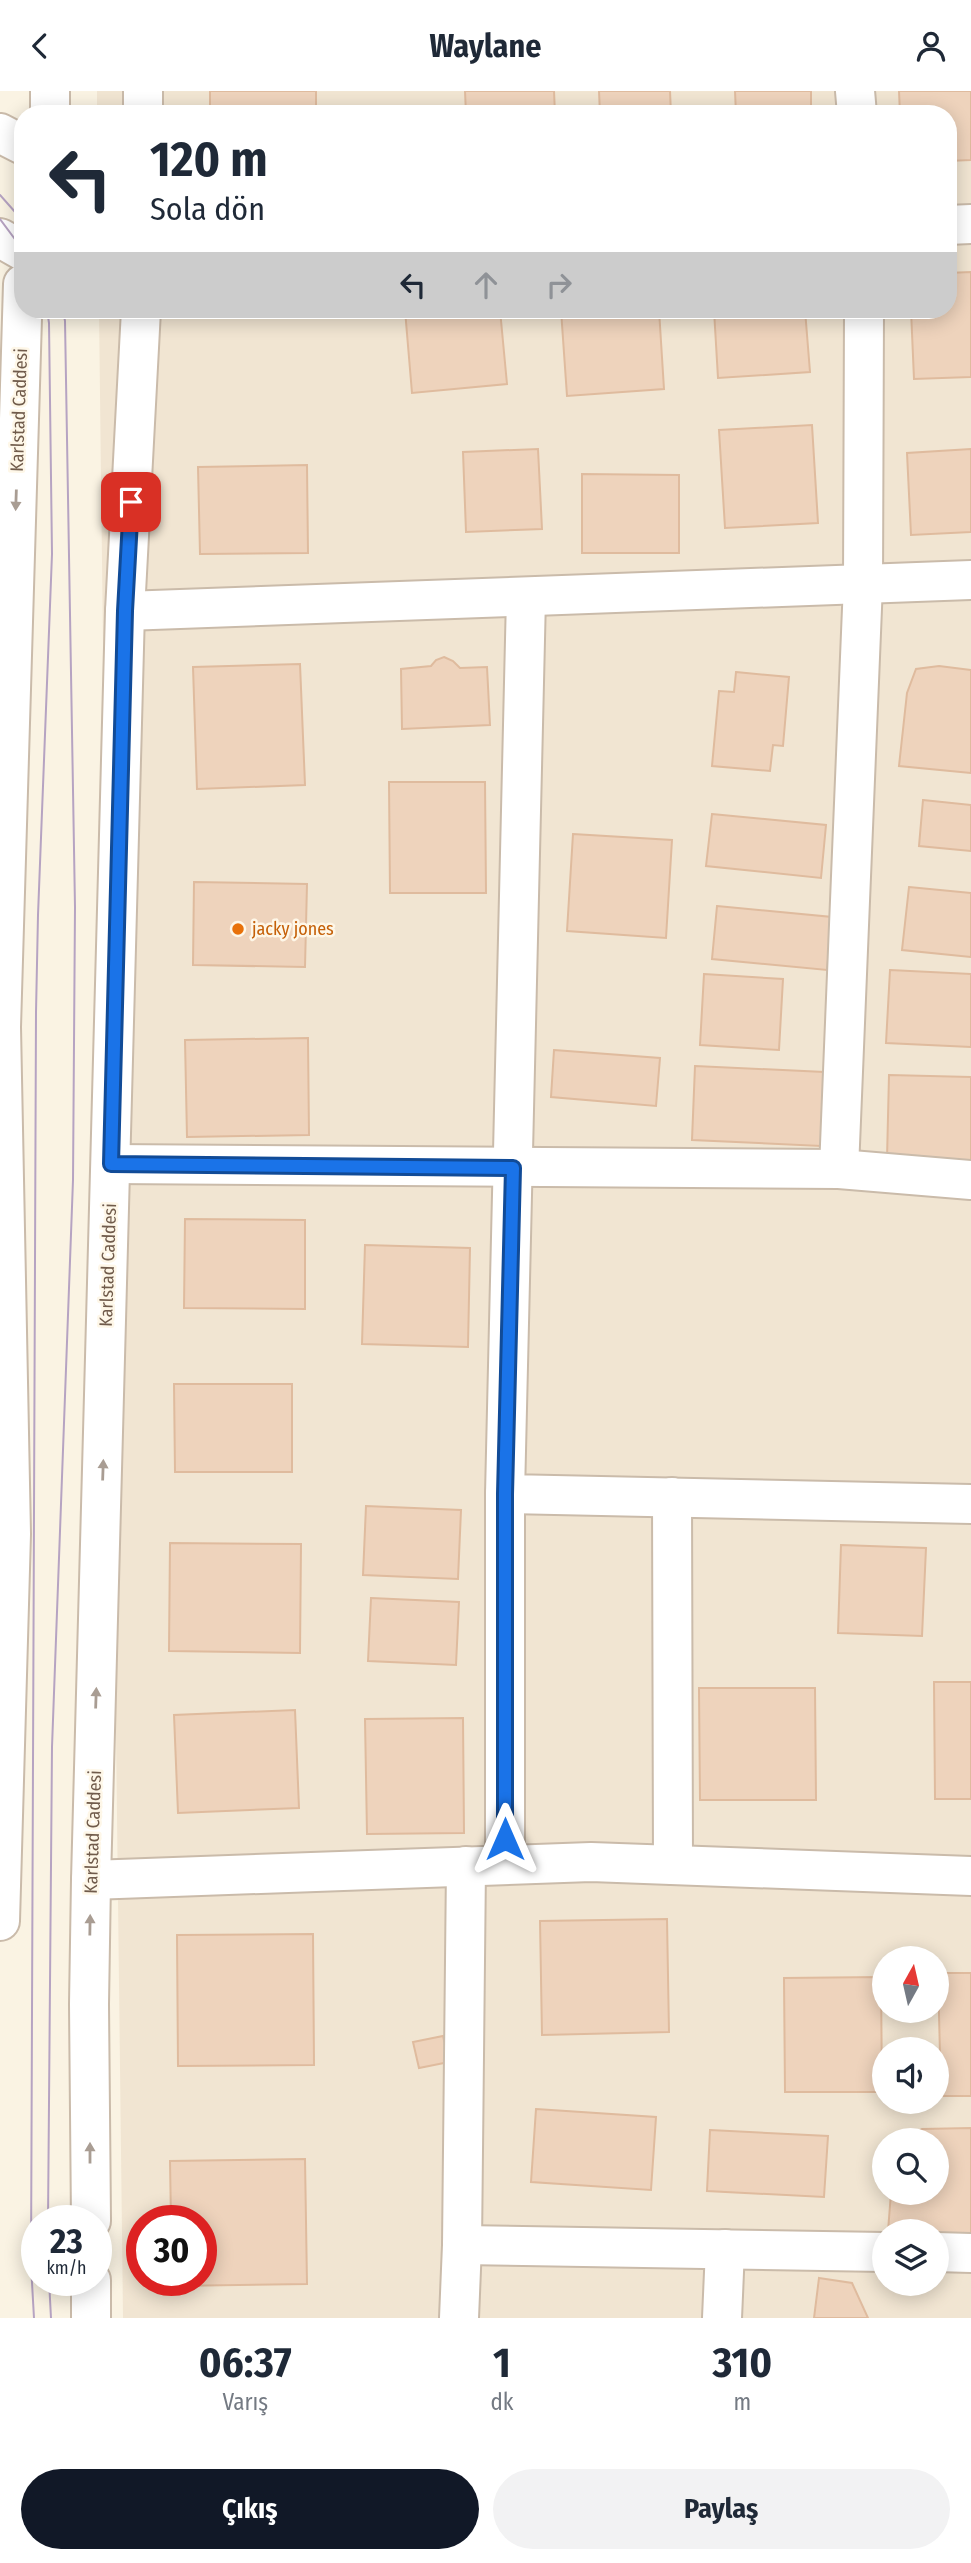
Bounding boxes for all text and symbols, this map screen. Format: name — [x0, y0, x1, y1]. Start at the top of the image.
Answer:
icon: back — [21, 27, 59, 65]
text: Waylane — [430, 27, 541, 65]
icon: person — [912, 27, 950, 65]
text: 120 m — [150, 130, 268, 189]
icon: left — [35, 133, 126, 224]
text: Sola dön — [150, 190, 265, 228]
icon: left — [394, 266, 432, 304]
icon: ahead — [467, 266, 505, 304]
icon: right — [540, 266, 578, 304]
street label: Karlstad Caddesi — [6, 348, 32, 472]
pin — [101, 472, 161, 532]
icon: arrive — [112, 483, 150, 521]
one-way arrow — [11, 489, 22, 511]
place label: jacky jones — [251, 918, 334, 940]
marker: jacky jones — [230, 921, 246, 937]
street label: Karlstad Caddesi — [95, 1203, 121, 1327]
one-way arrow — [97, 1459, 108, 1481]
one-way arrow — [91, 1686, 102, 1708]
street label: Karlstad Caddesi — [80, 1770, 106, 1894]
position arrow — [468, 1802, 542, 1876]
one-way arrow — [84, 1914, 96, 1936]
north arrow — [872, 1946, 948, 2023]
map controls — [872, 1946, 949, 2296]
button: sound — [872, 2037, 949, 2114]
button: search — [872, 2128, 949, 2205]
one-way arrow — [84, 2141, 96, 2163]
speed limit sign: 30 — [126, 2205, 217, 2296]
button: layers — [872, 2219, 949, 2296]
text: 23 — [50, 2220, 83, 2262]
text: km/h — [46, 2257, 87, 2279]
text: 06:37 — [199, 2338, 292, 2388]
text: 1 — [493, 2338, 511, 2388]
text: 310 — [712, 2338, 772, 2388]
text: Varış — [222, 2388, 268, 2416]
text: dk — [490, 2388, 514, 2416]
text: m — [733, 2388, 751, 2416]
button: Çıkış — [21, 2469, 479, 2549]
button: Paylaş — [493, 2469, 950, 2549]

